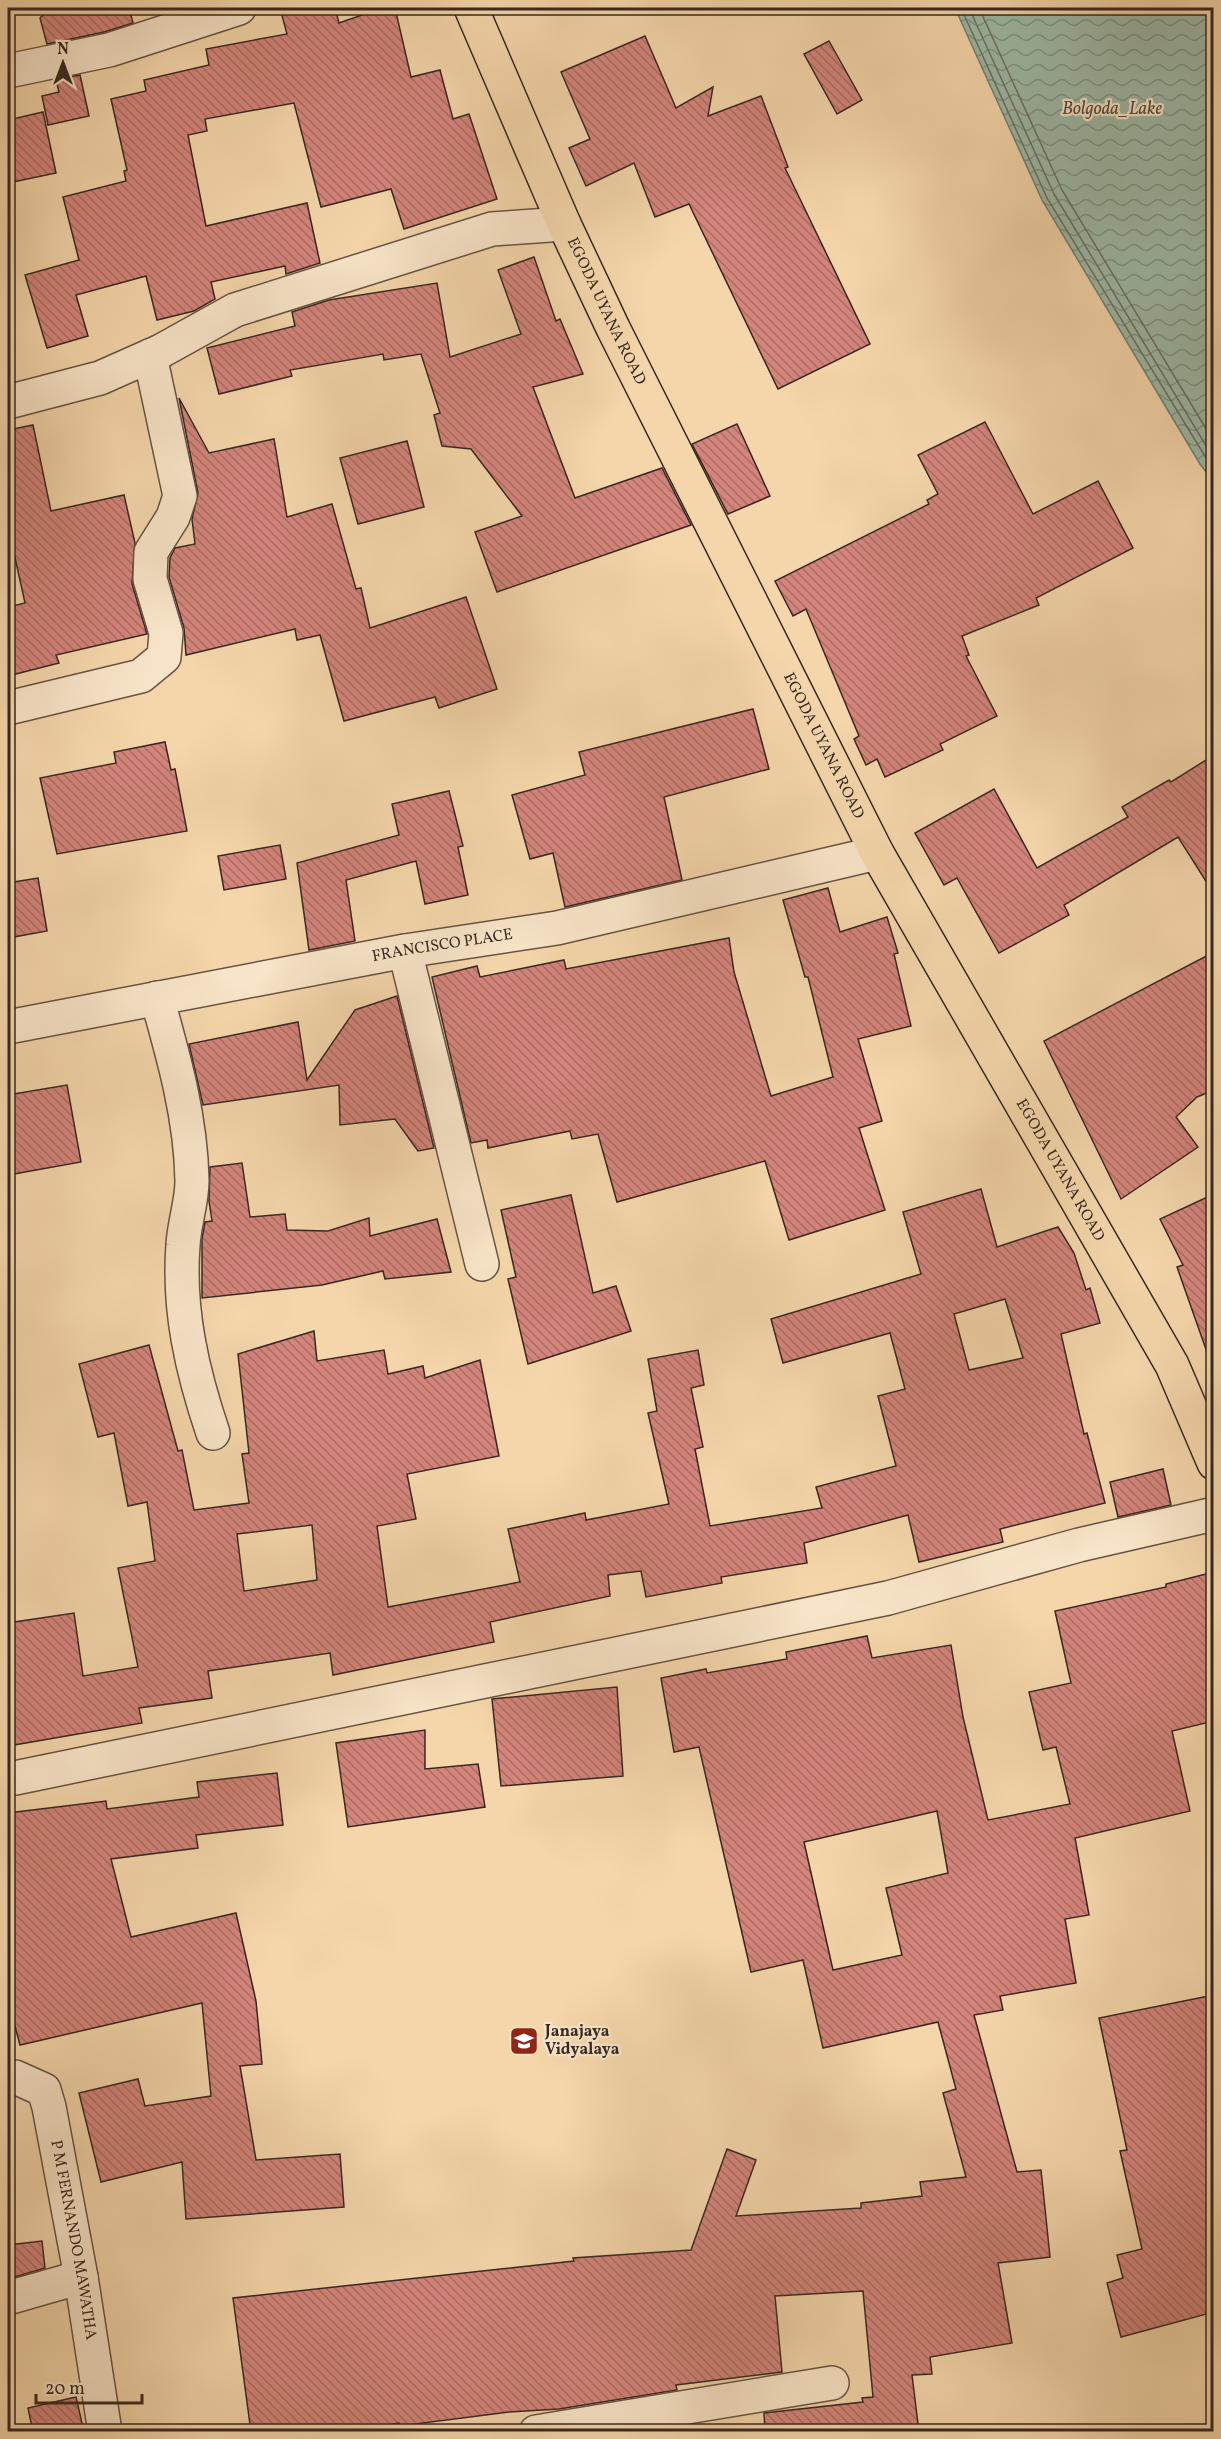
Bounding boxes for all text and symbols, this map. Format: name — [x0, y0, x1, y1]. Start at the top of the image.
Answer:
north arrow — [33, 33, 93, 93]
text: N — [57, 39, 69, 61]
water label: Bolgoda_Lake — [1062, 97, 1162, 122]
street label: EGODA UYANA ROAD — [561, 234, 651, 389]
street label: EGODA UYANA ROAD — [777, 669, 869, 823]
street label: FRANCISCO PLACE — [370, 924, 514, 968]
street label: EGODA UYANA ROAD — [1010, 1095, 1110, 1246]
place label: Janajaya Vidyalaya — [544, 2021, 620, 2061]
school or university icon: Janajaya Vidyalaya — [508, 2025, 540, 2057]
street label: P M FERNANDO MAWATHA — [44, 2138, 102, 2342]
scale bar — [36, 2367, 142, 2405]
text: 20 m — [45, 2377, 85, 2402]

